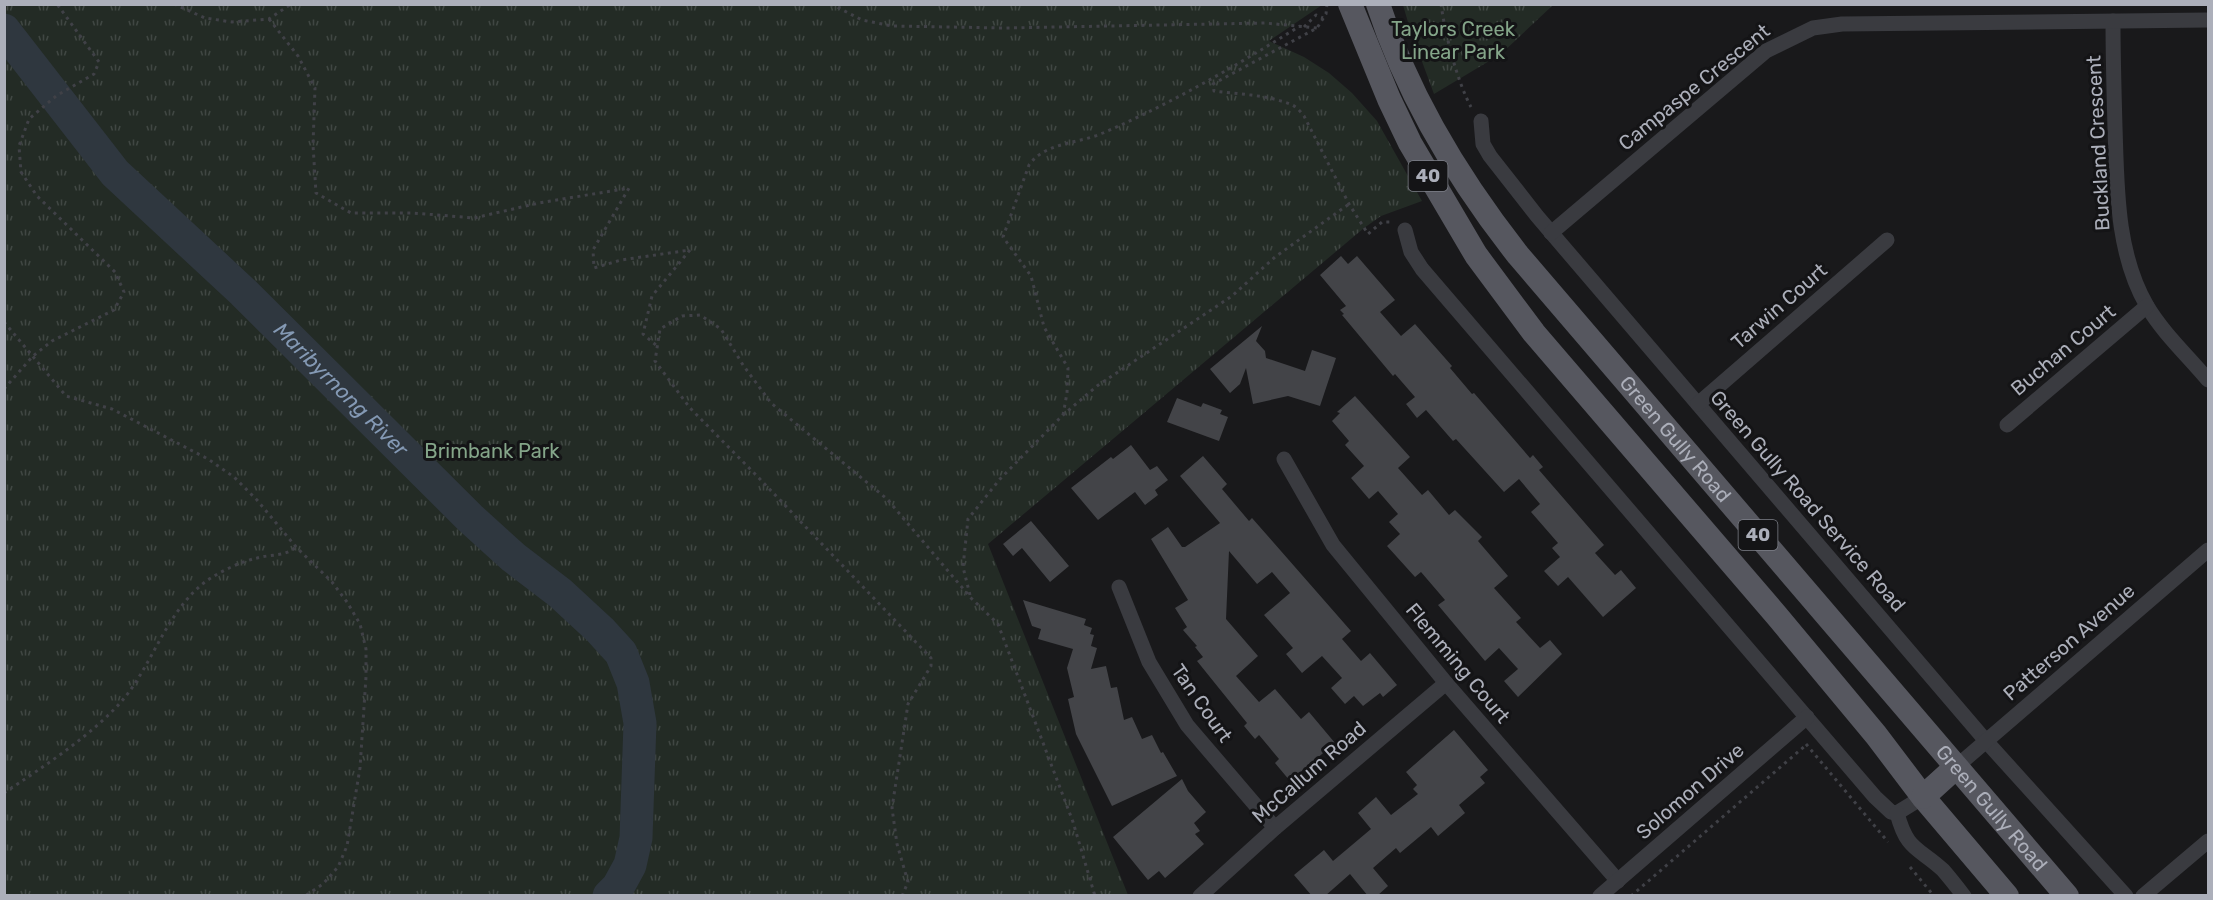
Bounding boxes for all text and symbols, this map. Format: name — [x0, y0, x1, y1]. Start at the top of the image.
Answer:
park label: Taylors Creek Linear Park — [1391, 17, 1516, 64]
street label: Campaspe Crescent — [1614, 19, 1775, 155]
street label: Buckland Crescent — [2081, 54, 2115, 231]
road number: 40 — [1408, 161, 1448, 191]
street label: Tarwin Court — [1726, 258, 1832, 354]
street label: Buchan Court — [2006, 299, 2120, 401]
water label: Maribyrnong River — [269, 317, 414, 462]
street label: Green Gully Road — [1615, 371, 1736, 507]
street label: Green Gully Road Service Road — [1705, 385, 1911, 617]
park label: Brimbank Park — [424, 439, 560, 463]
road number: 40 — [1738, 520, 1778, 550]
street label: Patterson Avenue — [1998, 578, 2140, 706]
street label: Flemming Court — [1401, 598, 1515, 728]
street label: Tan Court — [1166, 659, 1238, 747]
street label: McCallum Road — [1247, 716, 1371, 828]
street label: Solomon Drive — [1631, 738, 1749, 844]
street label: Green Gully Road — [1931, 740, 2052, 876]

